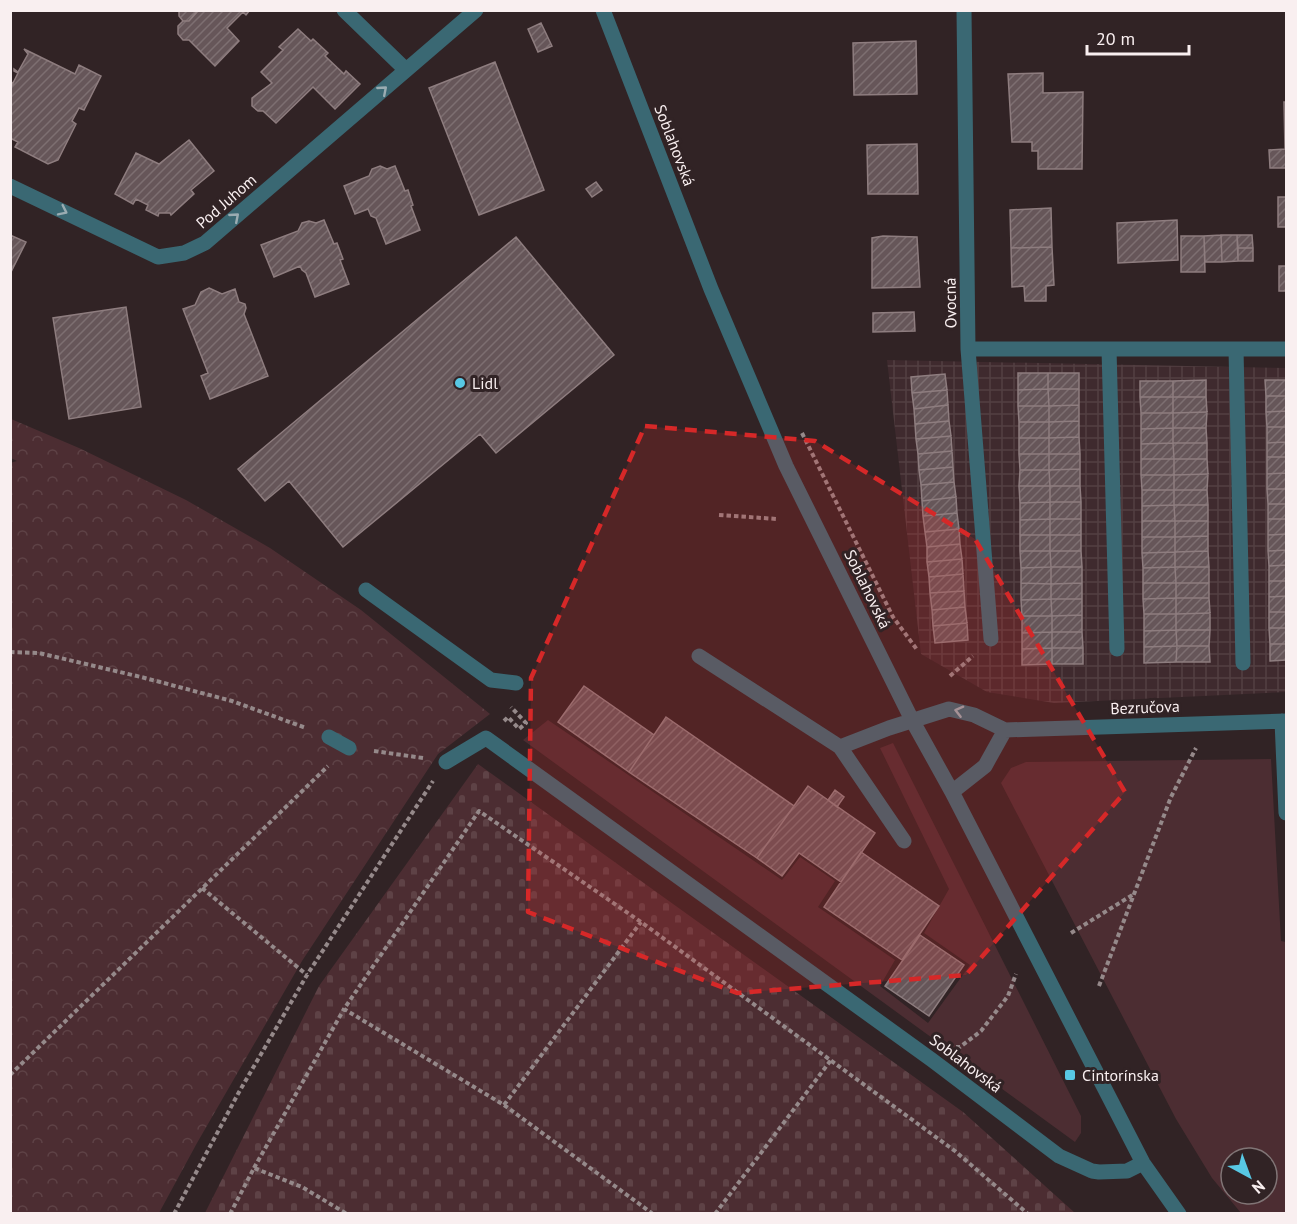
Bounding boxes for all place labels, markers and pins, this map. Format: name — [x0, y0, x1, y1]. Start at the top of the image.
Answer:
place label: Lidl — [472, 373, 498, 393]
marker: Lidl — [453, 376, 467, 390]
place label: Cintorínska — [1082, 1065, 1159, 1085]
marker: Cintorínska — [1063, 1068, 1077, 1082]

